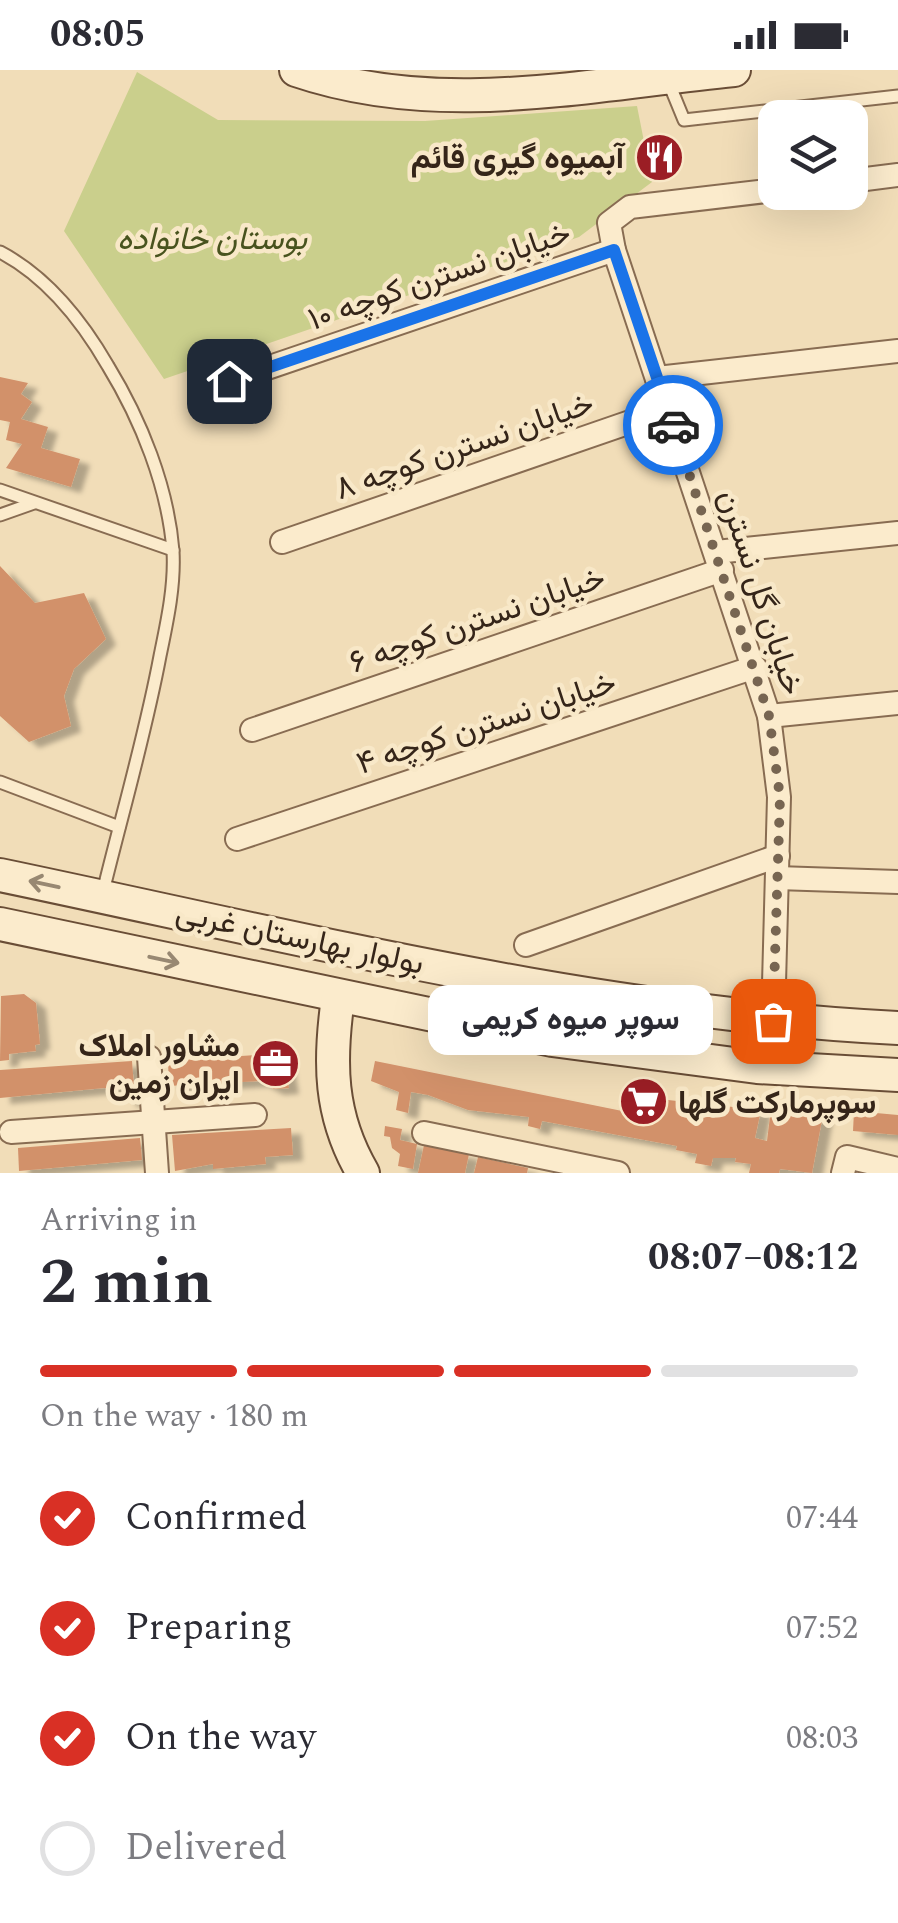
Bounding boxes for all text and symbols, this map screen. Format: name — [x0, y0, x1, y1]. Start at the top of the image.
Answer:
text: 08:05 — [50, 6, 145, 64]
map controls — [758, 100, 868, 210]
button: layers — [758, 100, 868, 210]
restaurant icon: آبمیوه گیری قائم — [633, 131, 685, 183]
place label: آبمیوه گیری قائم — [411, 134, 627, 183]
street label: خیابان نسترن کوچه ۱۰ — [302, 209, 577, 344]
park label: بوستان خانواده — [117, 215, 308, 264]
pin — [187, 339, 272, 424]
icon: home — [202, 354, 257, 409]
courier — [623, 375, 723, 475]
street label: خیابان نسترن کوچه ۸ — [328, 379, 601, 514]
icon: car — [646, 398, 701, 453]
street label: خیابان گل نسترن — [704, 483, 817, 701]
street label: خیابان نسترن کوچه ۶ — [343, 554, 612, 687]
street label: خیابان نسترن کوچه ۴ — [350, 658, 623, 788]
one-way arrow — [29, 874, 61, 893]
street label: بولوار بهارستان غربی — [171, 888, 428, 989]
one-way arrow — [147, 952, 179, 970]
pin — [731, 979, 816, 1064]
callout: سوپر میوه کریمی — [428, 986, 713, 1056]
icon: bag — [746, 994, 801, 1049]
text: سوپر میوه کریمی — [461, 995, 680, 1044]
place label: مشاور املاک ایران زمین — [78, 1022, 240, 1108]
office icon: مشاور املاک ایران زمین — [249, 1037, 301, 1089]
supermarket icon: سوپرمارکت گلها — [617, 1076, 669, 1128]
place label: سوپرمارکت گلها — [678, 1079, 876, 1128]
text: Arriving in — [40, 1196, 197, 1245]
text: 08:07–08:12 — [648, 1229, 858, 1287]
text: 2 min — [40, 1233, 213, 1332]
text: On the way · 180 m — [40, 1392, 308, 1441]
text: Confirmed — [125, 1489, 307, 1547]
icon: check — [40, 1491, 95, 1546]
text: 07:44 — [786, 1494, 858, 1543]
text: Preparing — [125, 1599, 292, 1657]
icon: check — [40, 1601, 95, 1656]
text: 07:52 — [786, 1604, 858, 1653]
text: On the way — [125, 1709, 316, 1767]
icon: check — [40, 1711, 95, 1766]
text: 08:03 — [786, 1714, 858, 1763]
text: Delivered — [125, 1819, 287, 1877]

